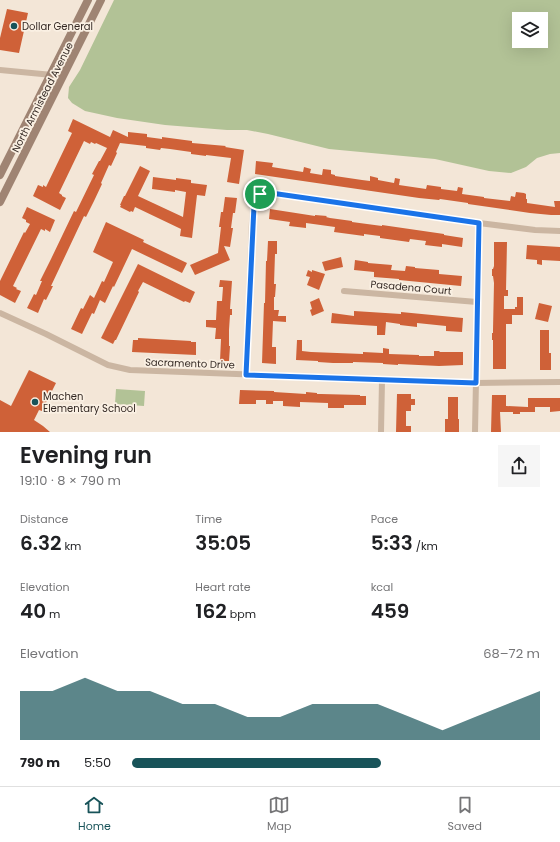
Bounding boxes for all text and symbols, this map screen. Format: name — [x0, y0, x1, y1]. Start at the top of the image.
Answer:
map controls — [512, 12, 548, 48]
button: layers — [512, 12, 548, 48]
place label: Dollar General — [22, 19, 93, 34]
marker: Dollar General — [9, 21, 19, 31]
street label: North Armistead Avenue — [8, 40, 77, 155]
pin — [243, 177, 277, 211]
icon: arrive — [249, 183, 271, 205]
street label: Pasadena Court — [370, 276, 452, 299]
street label: Sacramento Drive — [145, 354, 235, 373]
place label: Machen Elementary School — [43, 389, 136, 416]
marker: Machen Elementary School — [30, 397, 40, 407]
text: Evening run — [20, 440, 152, 471]
button: share — [498, 445, 540, 487]
text: 19:10 · 8 × 790 m — [20, 471, 121, 490]
text: Distance — [20, 511, 68, 527]
text: Time — [195, 511, 222, 527]
text: Pace — [371, 511, 398, 527]
text: 6.32 — [20, 529, 61, 557]
text: 35:05 — [195, 529, 251, 557]
text: 5:33 — [371, 529, 413, 557]
text: km — [61, 538, 81, 554]
text: /km — [413, 538, 438, 554]
text: Elevation — [20, 579, 70, 595]
text: Heart rate — [195, 579, 251, 595]
text: kcal — [371, 579, 393, 595]
text: 40 — [20, 597, 46, 625]
text: 162 — [195, 597, 227, 625]
text: 459 — [371, 597, 409, 625]
text: m — [46, 606, 60, 622]
text: bpm — [227, 606, 256, 622]
text: Elevation — [20, 644, 79, 663]
text: 68–72 m — [483, 644, 540, 663]
text: 790 m — [20, 753, 60, 772]
text: 5:50 — [84, 753, 111, 772]
tab: Home — [78, 794, 111, 835]
tab: Map — [267, 794, 291, 835]
tab: Saved — [448, 794, 482, 835]

